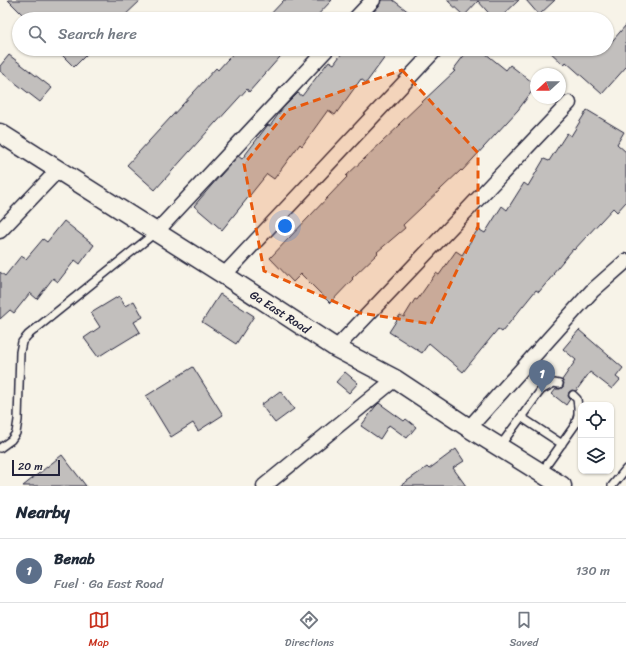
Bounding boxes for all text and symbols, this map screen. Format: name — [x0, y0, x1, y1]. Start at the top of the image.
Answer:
search box — [12, 12, 614, 56]
text: Search here — [58, 21, 137, 47]
icon: search — [26, 23, 48, 45]
north arrow — [530, 68, 566, 104]
your location — [275, 216, 295, 236]
street label: Ga East Road — [245, 284, 315, 340]
pin: 1 — [529, 360, 555, 393]
map controls — [578, 402, 614, 474]
button: locate — [578, 402, 614, 438]
button: layers — [578, 438, 614, 474]
text: 20 m — [18, 457, 43, 476]
scale bar — [12, 458, 60, 477]
text: Nearby — [16, 497, 70, 527]
text: Benab — [54, 546, 95, 572]
text: 1 — [26, 559, 32, 582]
text: 130 m — [576, 559, 610, 582]
text: Fuel · Ga East Road — [54, 572, 163, 595]
tab: Map — [88, 609, 110, 652]
tab: Directions — [285, 609, 334, 652]
tab: Saved — [509, 609, 538, 652]

